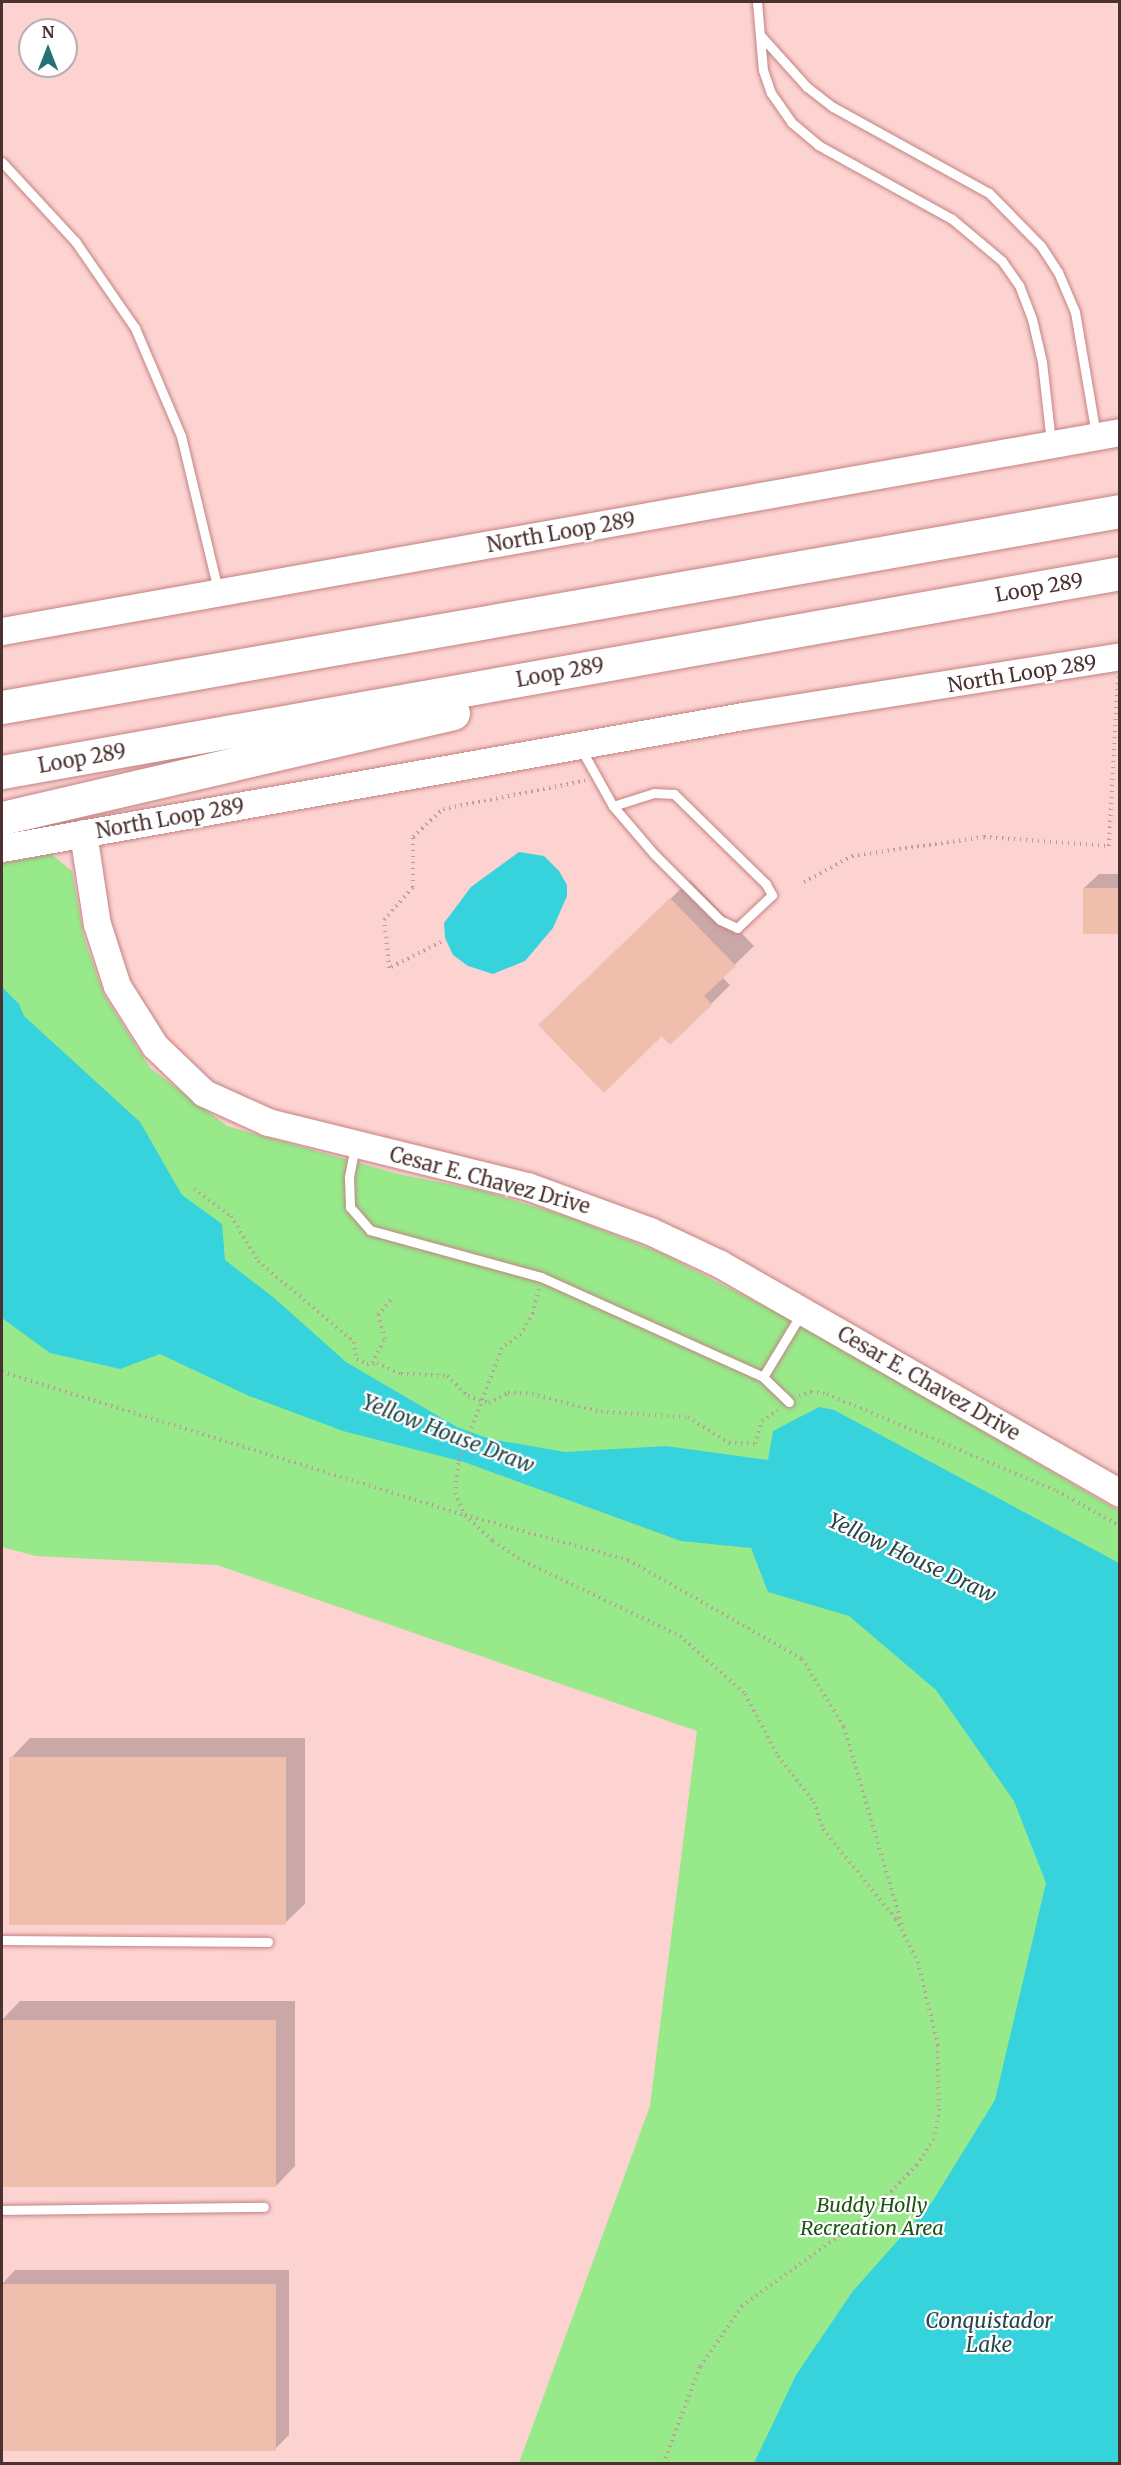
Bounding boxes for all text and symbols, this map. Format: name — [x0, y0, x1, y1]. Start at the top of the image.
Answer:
north arrow — [18, 18, 78, 78]
text: N — [42, 22, 54, 42]
street label: North Loop 289 — [485, 507, 637, 557]
street label: Loop 289 — [993, 567, 1085, 607]
street label: North Loop 289 — [946, 649, 1098, 697]
street label: Loop 289 — [514, 652, 606, 692]
street label: Loop 289 — [36, 738, 128, 778]
street label: North Loop 289 — [94, 793, 246, 843]
street label: Cesar E. Chavez Drive — [387, 1142, 593, 1218]
street label: Cesar E. Chavez Drive — [834, 1321, 1024, 1445]
water label: Yellow House Draw — [358, 1390, 538, 1478]
water label: Yellow House Draw — [824, 1508, 1000, 1608]
park label: Buddy Holly Recreation Area — [800, 2192, 944, 2239]
water label: Conquistador Lake — [925, 2308, 1053, 2358]

